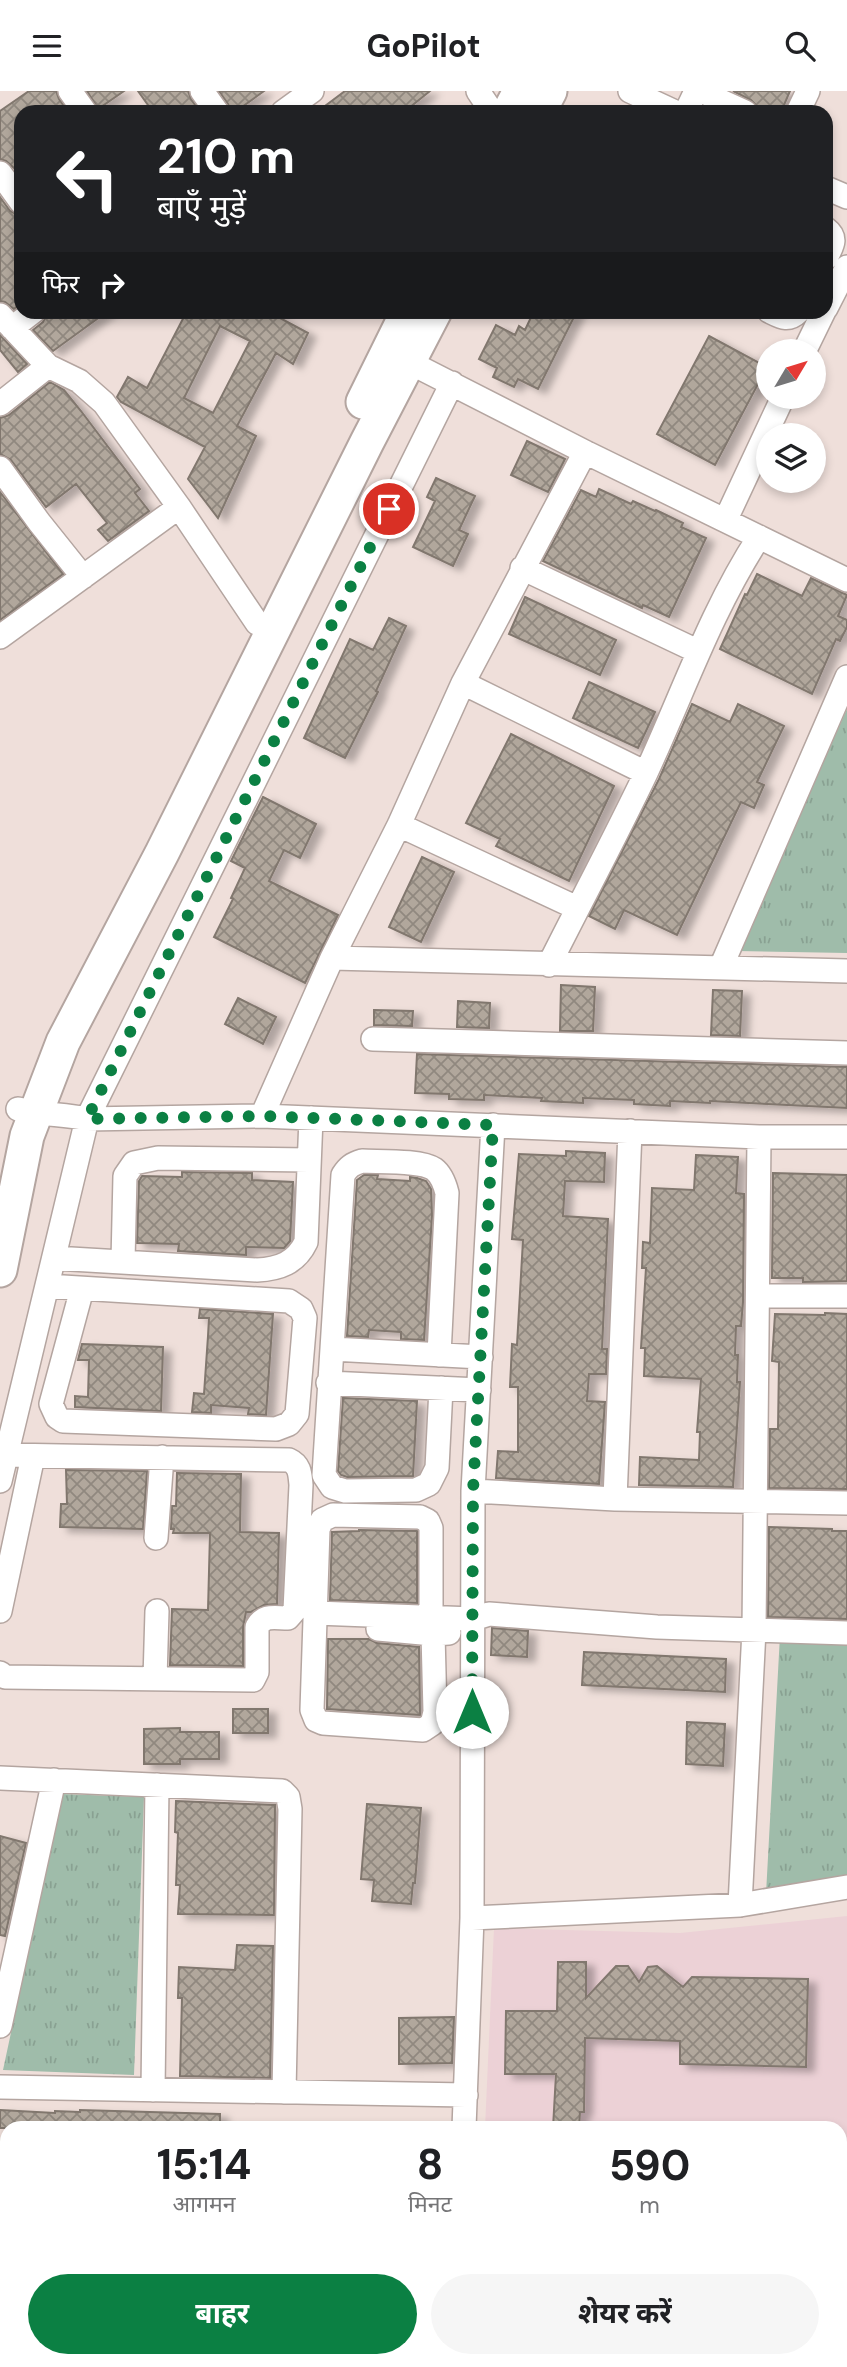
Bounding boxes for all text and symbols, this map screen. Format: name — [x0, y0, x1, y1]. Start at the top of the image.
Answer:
text: GoPilot — [366, 25, 481, 67]
icon: menu — [28, 27, 66, 65]
icon: search — [781, 27, 819, 65]
text: 210 m — [157, 124, 295, 188]
icon: left — [42, 133, 133, 224]
text: बाएँ मुड़ें — [157, 186, 246, 228]
icon: right — [93, 266, 131, 304]
text: फिर — [42, 267, 79, 301]
north arrow — [756, 339, 826, 409]
map controls — [756, 339, 826, 493]
button: layers — [756, 423, 826, 493]
pin — [359, 479, 419, 539]
icon: arrive — [370, 490, 408, 528]
position arrow — [435, 1675, 509, 1749]
text: 15:14 — [157, 2137, 251, 2192]
text: 8 — [417, 2137, 443, 2192]
text: 590 — [609, 2138, 690, 2193]
text: आगमन — [173, 2189, 236, 2219]
text: मिनट — [408, 2189, 452, 2219]
text: m — [639, 2190, 660, 2220]
button: बाहर — [28, 2274, 417, 2354]
button: शेयर करें — [431, 2274, 819, 2354]

